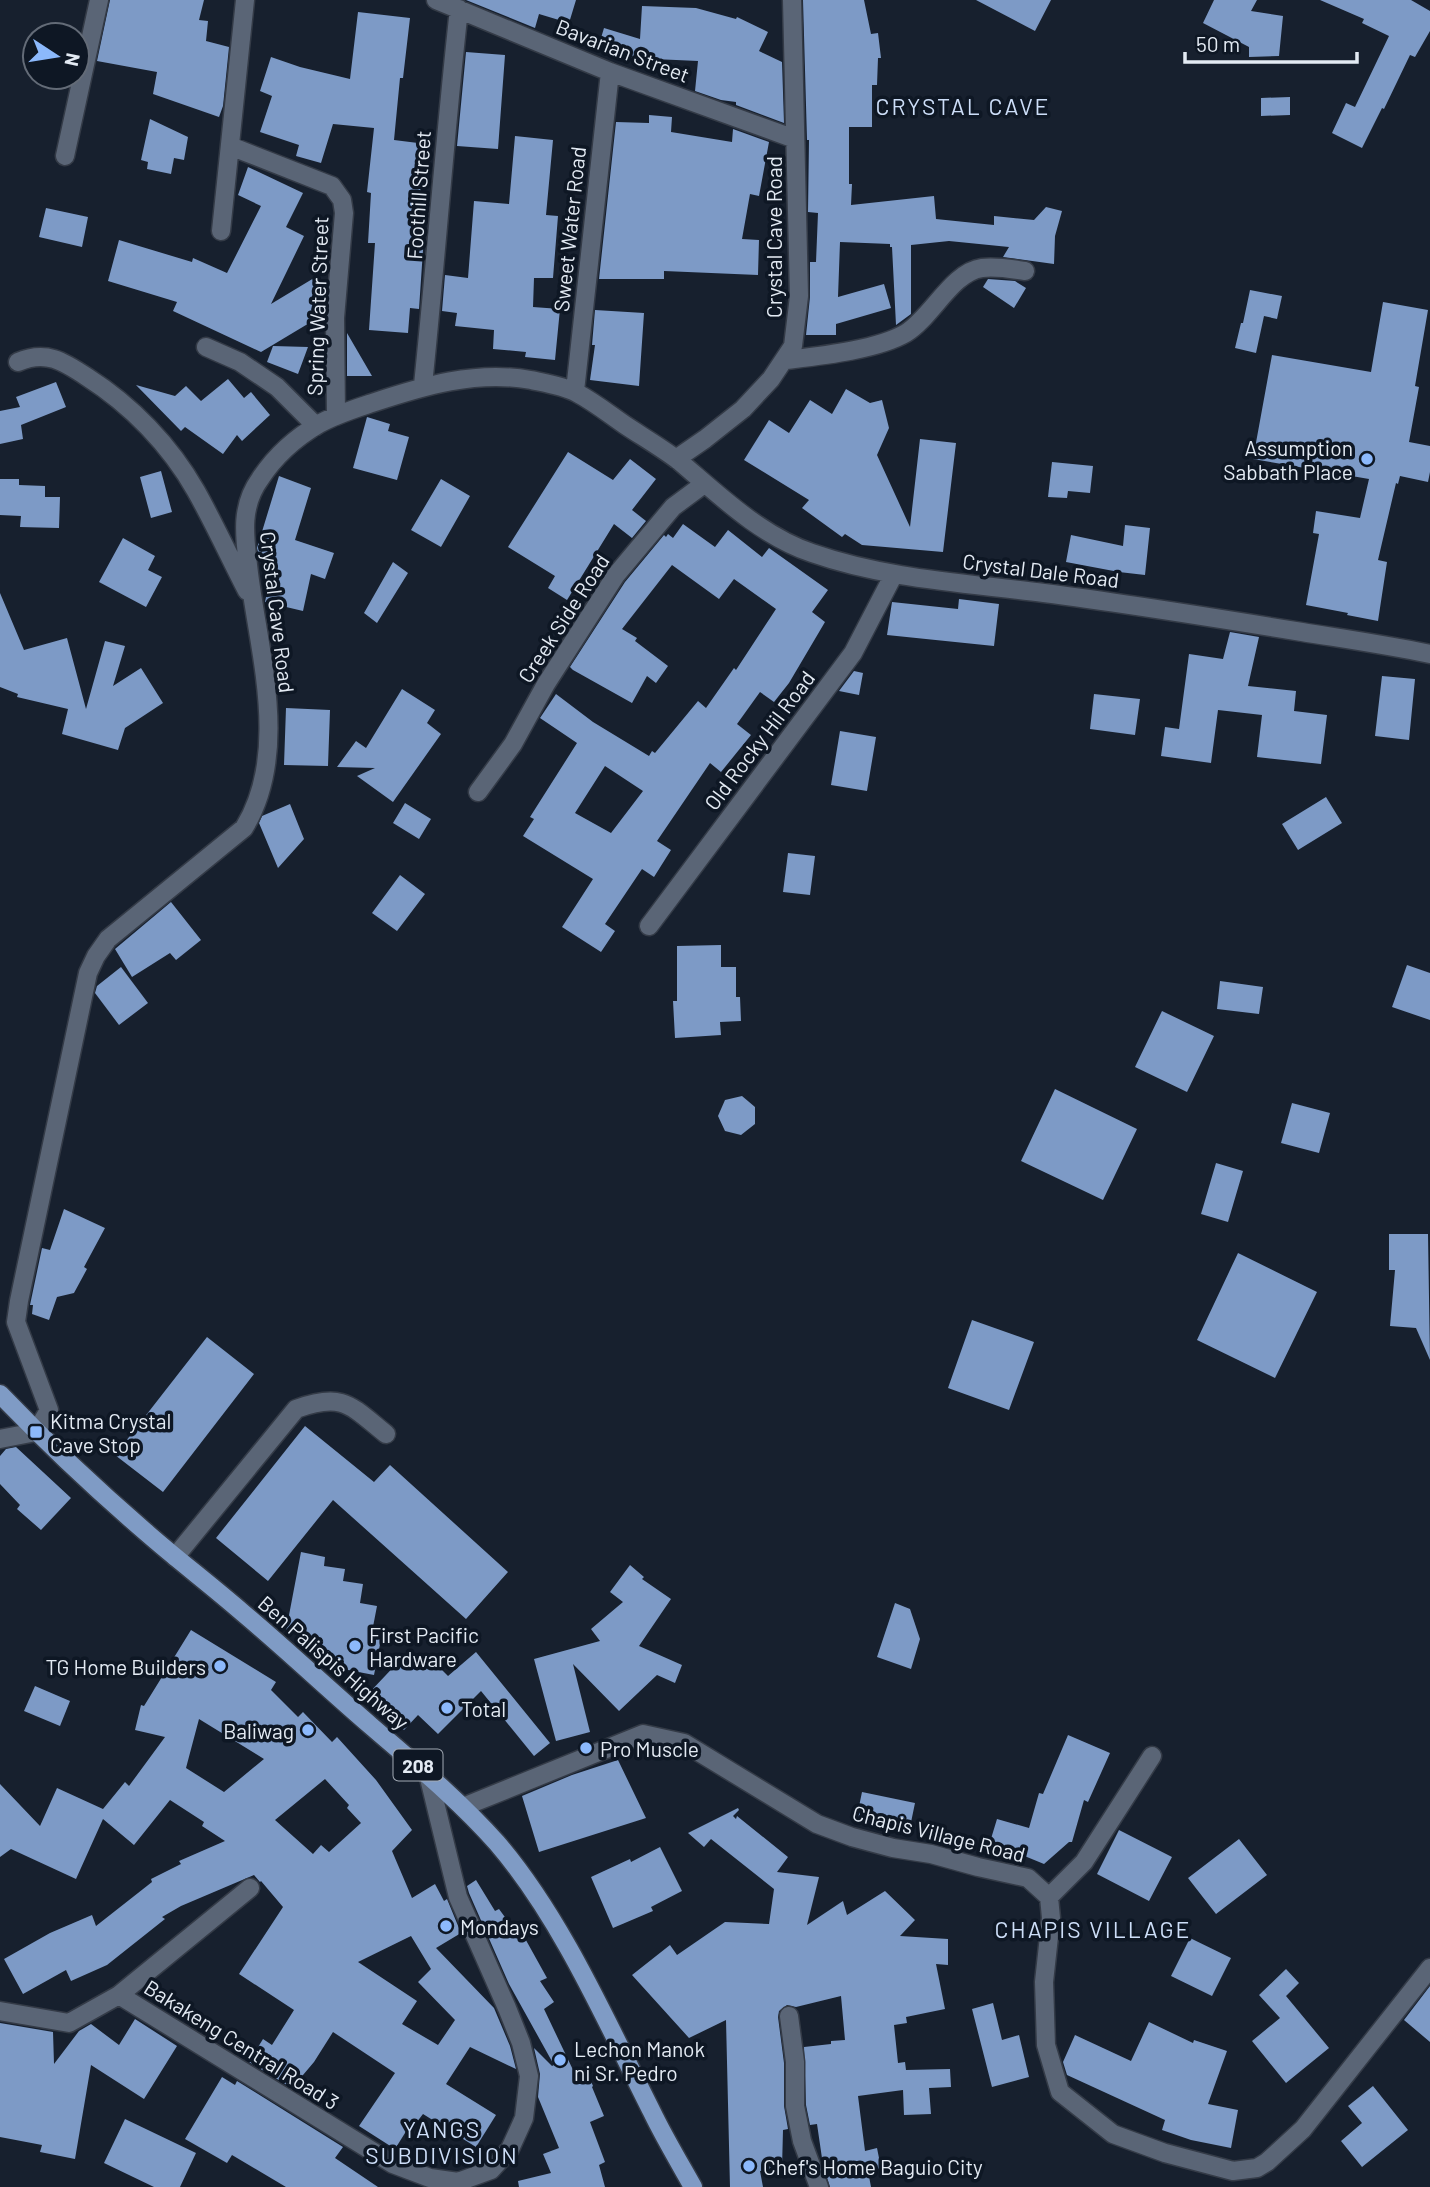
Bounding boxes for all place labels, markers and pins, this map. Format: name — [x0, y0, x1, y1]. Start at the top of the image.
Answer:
place label: Assumption Sabbath Place — [1223, 435, 1353, 484]
marker: Assumption Sabbath Place — [1359, 451, 1375, 467]
place label: Kitma Crystal Cave Stop — [50, 1408, 171, 1457]
marker: Kitma Crystal Cave Stop — [28, 1424, 44, 1440]
place label: First Pacific Hardware — [369, 1622, 479, 1671]
marker: First Pacific Hardware — [347, 1638, 363, 1654]
place label: TG Home Builders — [46, 1654, 206, 1679]
marker: TG Home Builders — [212, 1658, 228, 1674]
place label: Total — [461, 1696, 506, 1721]
marker: Total — [439, 1700, 455, 1716]
place label: Baliwag — [223, 1718, 294, 1743]
marker: Baliwag — [300, 1722, 316, 1738]
place label: Pro Muscle — [600, 1736, 699, 1761]
marker: Pro Muscle — [578, 1740, 594, 1756]
place label: Mondays — [460, 1914, 539, 1939]
marker: Mondays — [438, 1918, 454, 1934]
place label: Lechon Manok ni Sr. Pedro — [574, 2036, 705, 2085]
marker: Lechon Manok ni Sr. Pedro — [552, 2052, 568, 2068]
place label: Chef's Home Baguio City — [763, 2154, 983, 2179]
marker: Chef's Home Baguio City — [741, 2158, 757, 2174]

